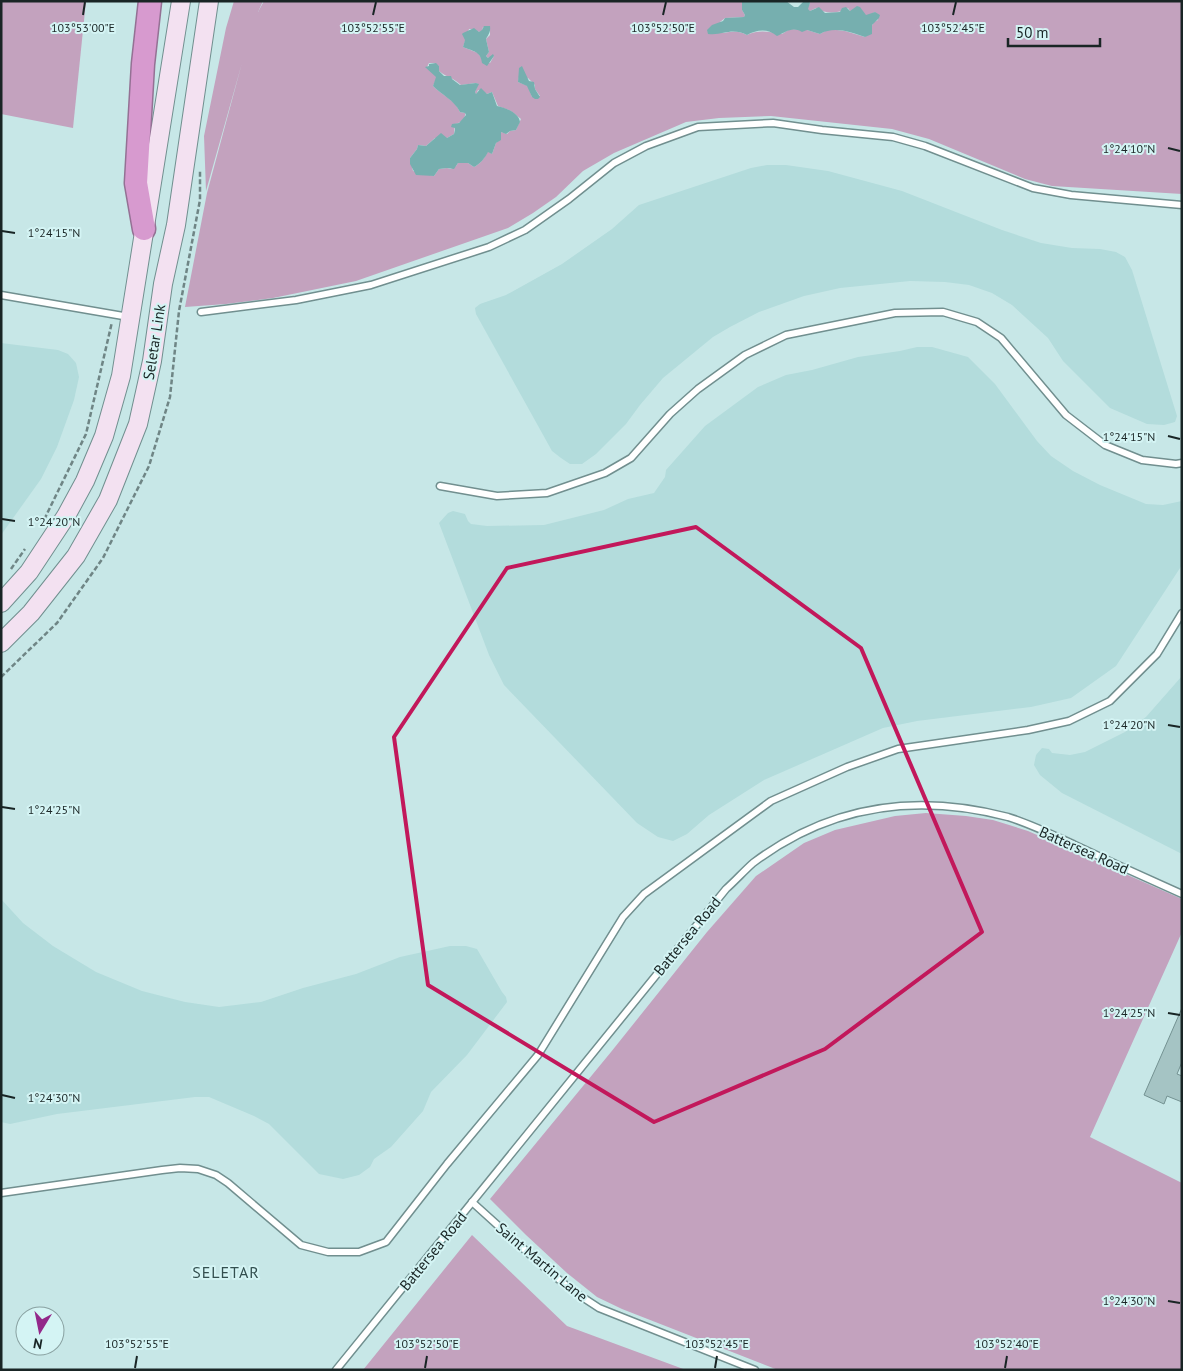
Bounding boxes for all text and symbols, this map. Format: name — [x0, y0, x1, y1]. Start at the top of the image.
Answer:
scale bar — [1008, 15, 1100, 47]
text: 103°53'00"E — [51, 20, 115, 35]
text: 103°52'55"E — [341, 20, 405, 35]
text: 103°52'50"E — [631, 20, 695, 35]
text: 103°52'45"E — [921, 20, 985, 35]
text: 50 m — [1016, 23, 1049, 42]
text: 1°24'10"N — [1103, 141, 1155, 156]
text: 1°24'15"N — [28, 225, 80, 240]
street label: Seletar Link — [139, 302, 169, 381]
text: 1°24'15"N — [1103, 429, 1155, 444]
text: 1°24'20"N — [28, 514, 80, 529]
text: 1°24'20"N — [1103, 717, 1155, 732]
text: 1°24'25"N — [28, 802, 80, 817]
street label: Battersea Road — [1036, 822, 1132, 878]
street label: Battersea Road — [649, 893, 725, 979]
text: 1°24'25"N — [1103, 1005, 1155, 1020]
text: 1°24'30"N — [28, 1090, 80, 1105]
street label: Battersea Road — [395, 1208, 471, 1294]
street label: Saint Martin Lane — [492, 1218, 592, 1306]
district label: SELETAR — [192, 1262, 260, 1282]
text: 1°24'30"N — [1103, 1293, 1155, 1308]
north arrow — [15, 1306, 65, 1356]
text: N — [32, 1334, 44, 1353]
text: 103°52'55"E — [105, 1336, 169, 1351]
text: 103°52'50"E — [395, 1336, 459, 1351]
text: 103°52'45"E — [685, 1336, 749, 1351]
text: 103°52'40"E — [975, 1336, 1039, 1351]

